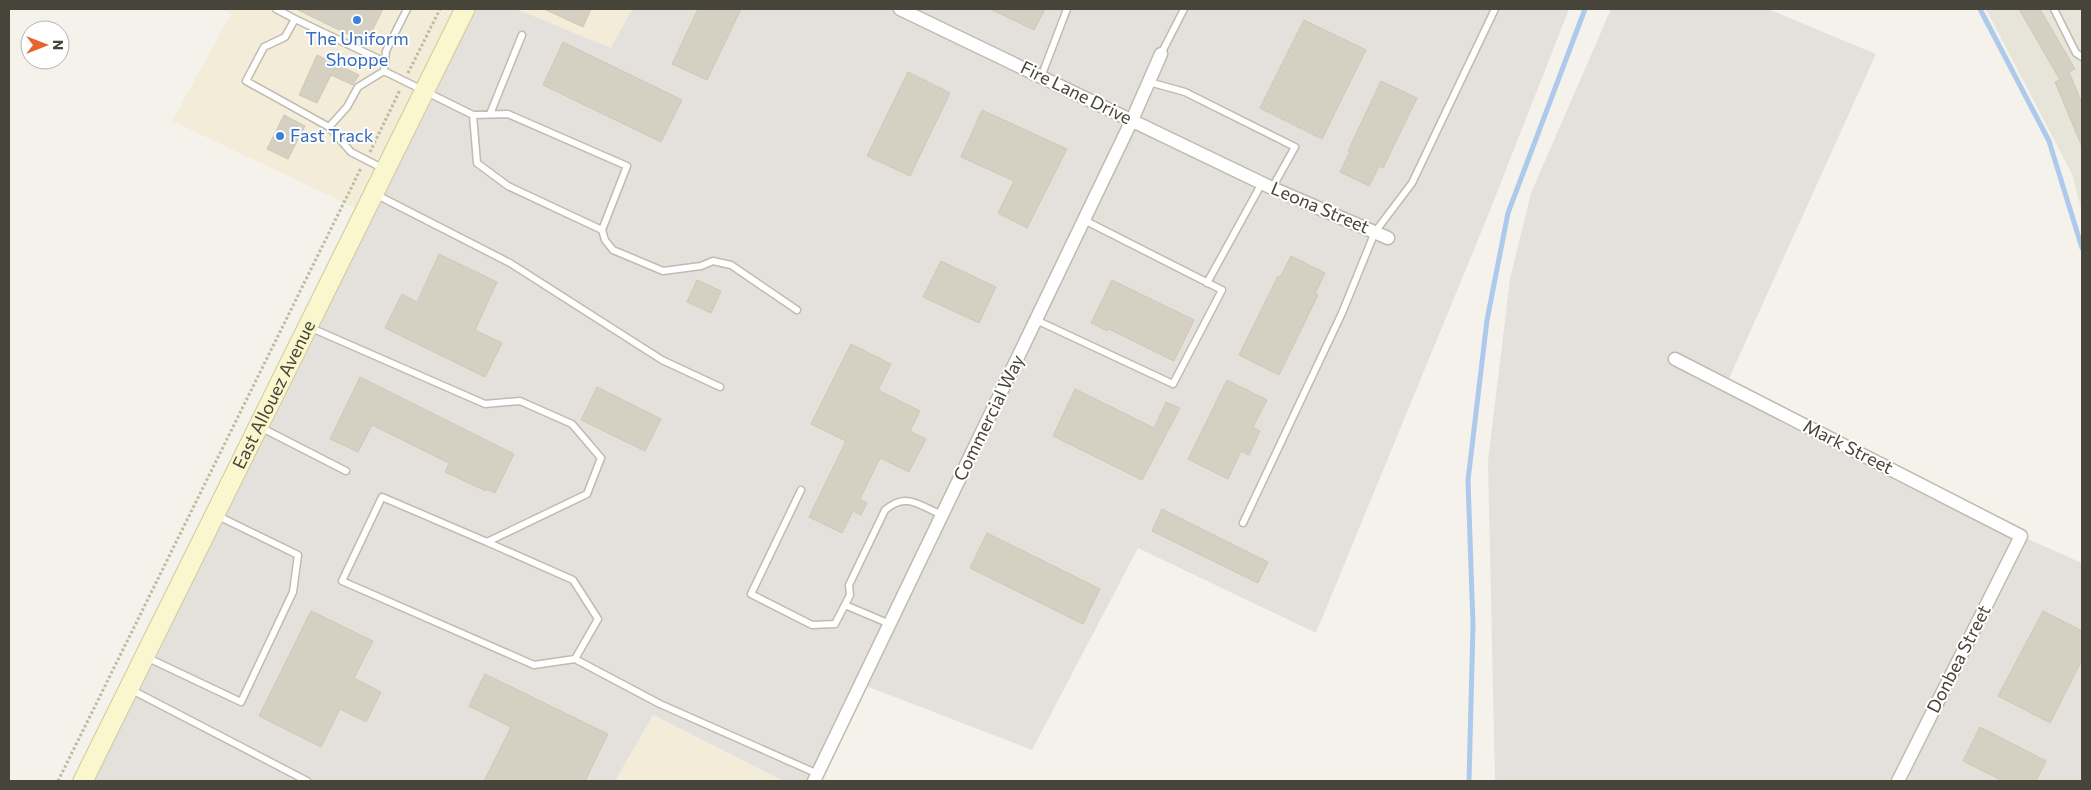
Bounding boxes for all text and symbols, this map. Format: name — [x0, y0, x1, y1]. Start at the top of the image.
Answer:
marker: The Uniform Shoppe — [351, 14, 363, 26]
north arrow — [20, 20, 70, 70]
place label: The Uniform Shoppe — [305, 27, 409, 70]
text: N — [50, 40, 67, 50]
street label: Fire Lane Drive — [1017, 56, 1136, 129]
place label: Fast Track — [290, 124, 374, 146]
marker: Fast Track — [274, 130, 286, 142]
street label: Leona Street — [1268, 177, 1373, 238]
street label: East Allouez Avenue — [227, 316, 319, 472]
street label: Commercial Way — [948, 351, 1028, 484]
street label: Mark Street — [1800, 414, 1897, 478]
street label: Donbea Street — [1921, 601, 1995, 716]

